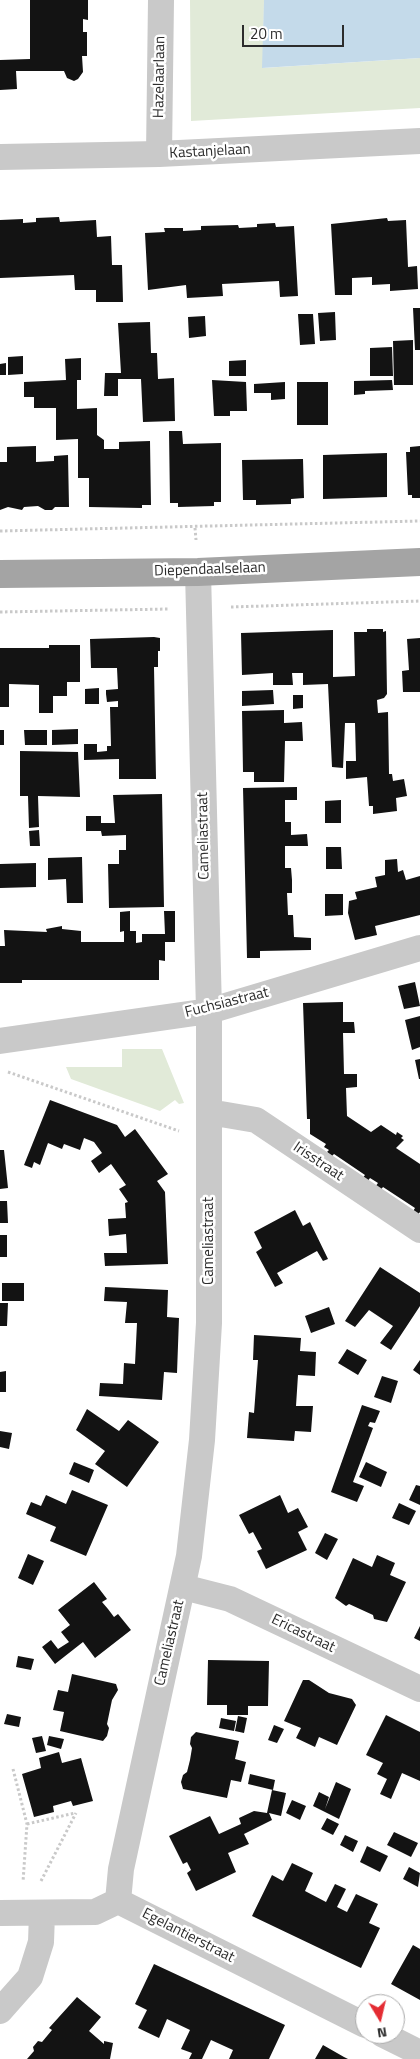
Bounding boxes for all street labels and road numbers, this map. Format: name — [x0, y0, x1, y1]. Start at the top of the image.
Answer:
street label: Hazelaarlaan — [150, 36, 170, 118]
street label: Kastanjelaan — [169, 141, 251, 163]
street label: Diependaalselaan — [154, 559, 266, 581]
street label: Cameliastraat — [194, 792, 214, 880]
street label: Fuchsiastraat — [183, 984, 271, 1022]
street label: Irisstraat — [289, 1139, 347, 1185]
street label: Cameliastraat — [200, 1197, 218, 1285]
street label: Cameliastraat — [151, 1598, 189, 1688]
street label: Ericastraat — [268, 1611, 338, 1657]
street label: Egelantierstraat — [139, 1905, 237, 1967]

